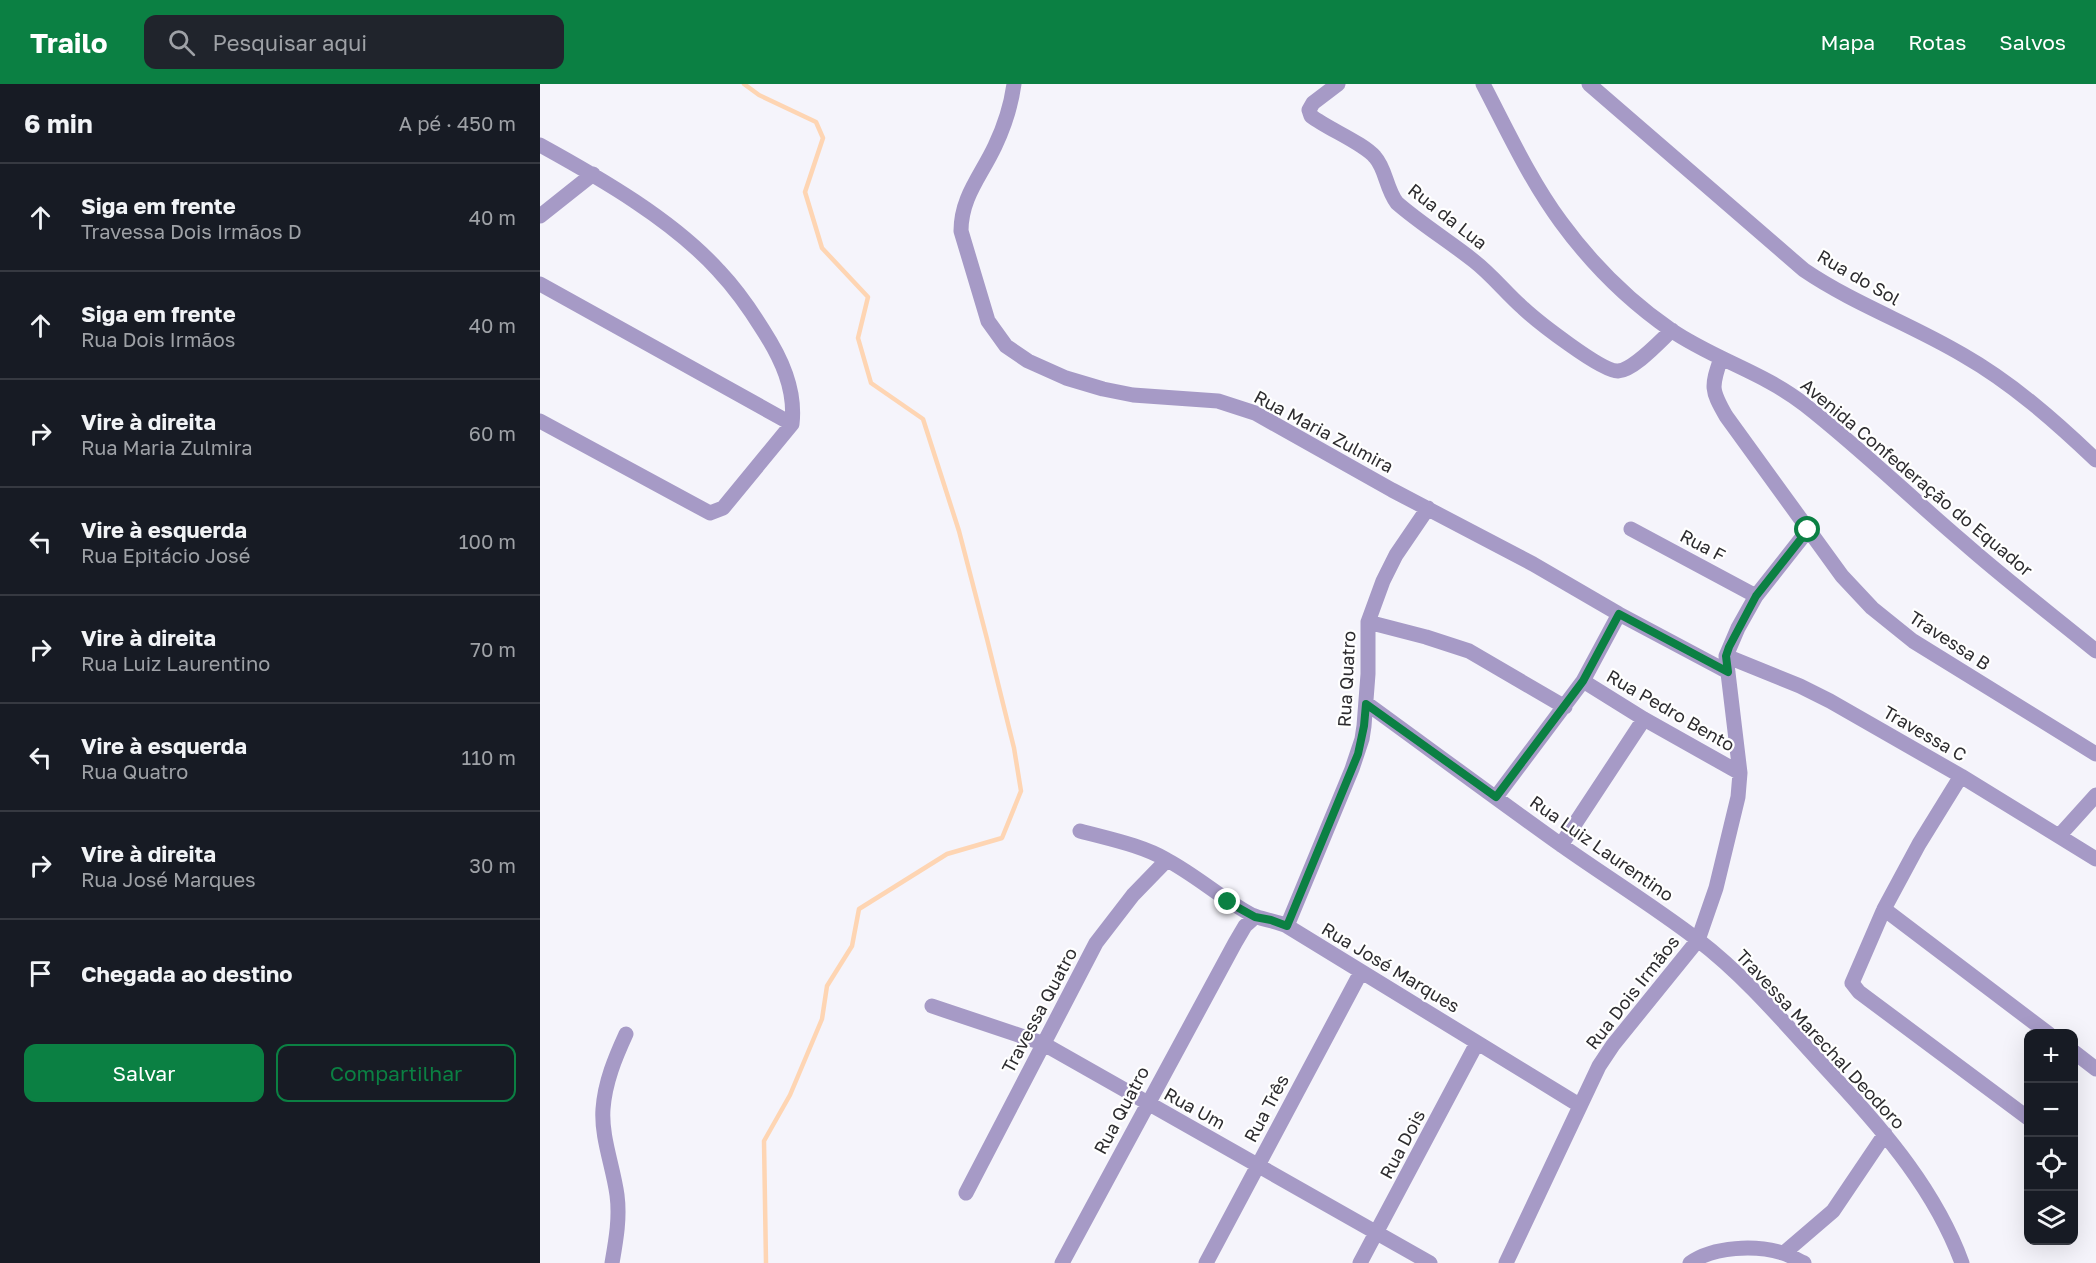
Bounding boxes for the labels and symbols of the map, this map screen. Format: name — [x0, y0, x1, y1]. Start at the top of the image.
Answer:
street label: Rua da Lua — [1404, 178, 1492, 254]
street label: Rua do Sol — [1814, 245, 1904, 310]
street label: Avenida Confederação do Equador — [1797, 374, 2037, 580]
street label: Rua Maria Zulmira — [1251, 385, 1397, 477]
route start — [1794, 516, 1820, 542]
street label: Rua F — [1677, 524, 1729, 566]
street label: Travessa B — [1905, 606, 1995, 674]
street label: Rua Quatro — [1332, 630, 1360, 728]
street label: Rua Pedro Bento — [1603, 664, 1739, 756]
street label: Travessa C — [1880, 700, 1970, 766]
street label: Rua Luiz Laurentino — [1526, 790, 1678, 906]
route end — [1214, 888, 1240, 914]
street label: Rua José Marques — [1318, 917, 1464, 1017]
street label: Rua Dois Irmãos — [1581, 931, 1683, 1053]
street label: Travessa Quatro — [997, 943, 1081, 1077]
street label: Travessa Marechal Deodoro — [1732, 945, 1910, 1133]
street label: Rua Quatro — [1089, 1062, 1153, 1158]
street label: Rua Três — [1239, 1070, 1293, 1146]
street label: Rua Um — [1161, 1082, 1229, 1134]
street label: Rua Dois — [1375, 1106, 1429, 1182]

